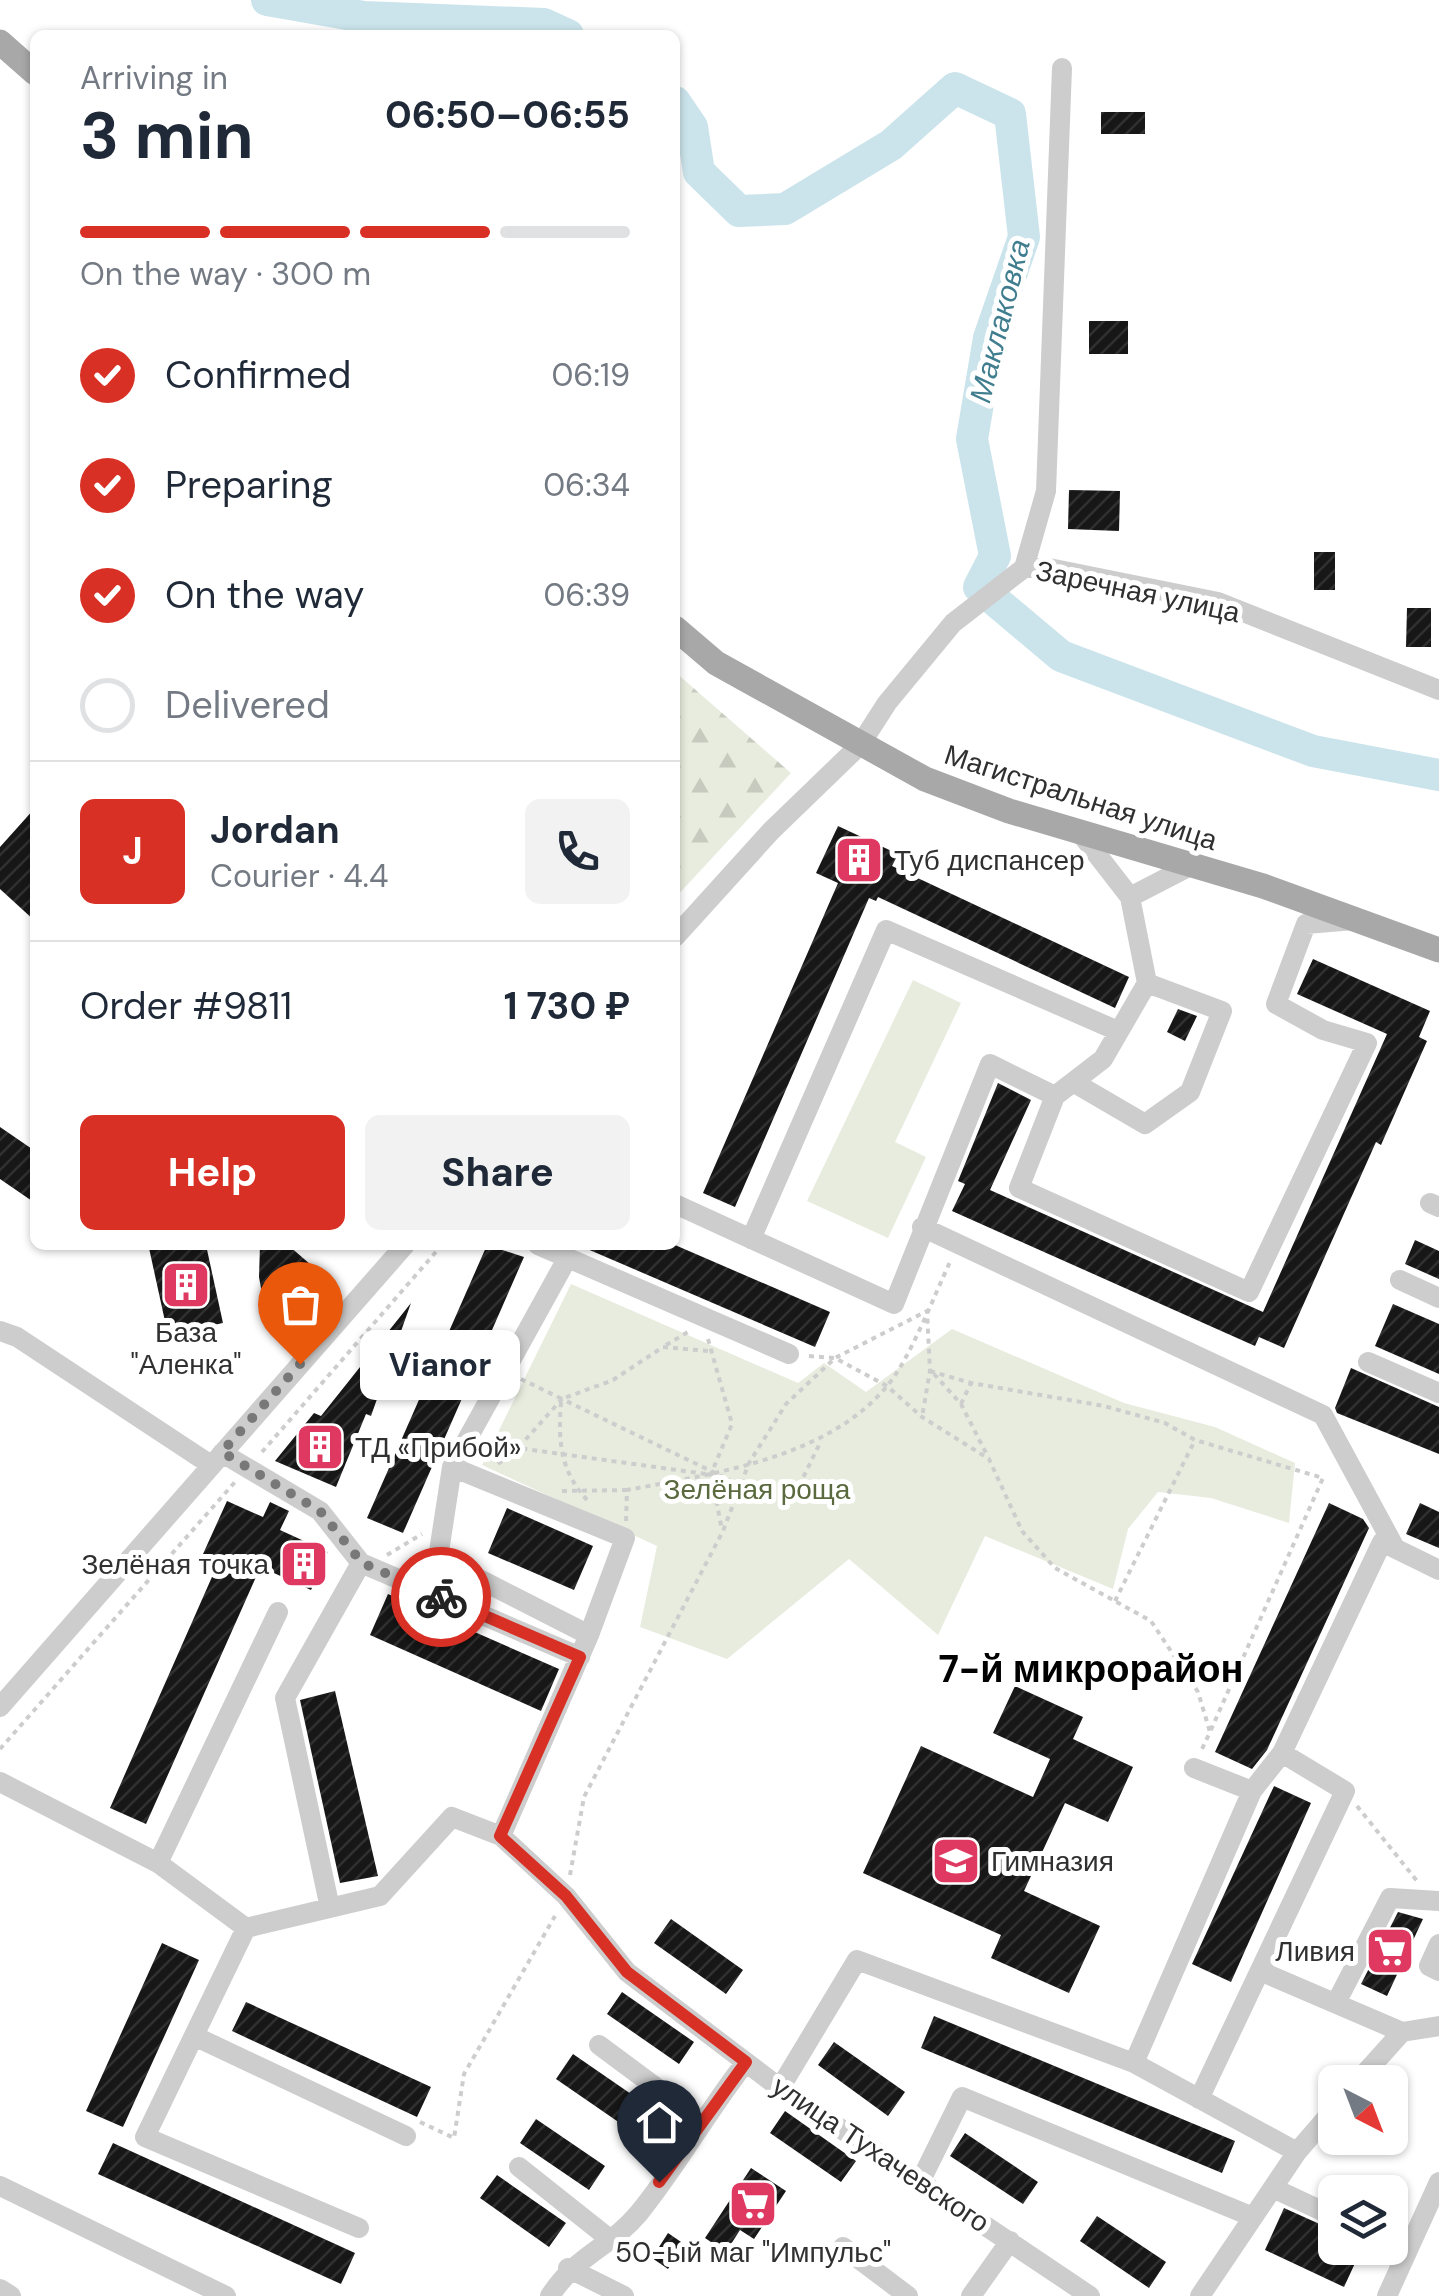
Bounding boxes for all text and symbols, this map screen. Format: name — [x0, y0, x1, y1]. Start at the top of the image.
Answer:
text: Arriving in — [80, 57, 228, 99]
text: 06:50–06:55 — [385, 90, 630, 140]
text: 3 min — [80, 94, 254, 178]
water label: Маклаковка — [960, 235, 1039, 407]
text: On the way · 300 m — [80, 253, 371, 295]
icon: check — [80, 348, 135, 403]
text: Confirmed — [165, 350, 351, 400]
text: 06:19 — [551, 354, 630, 396]
icon: check — [80, 458, 135, 513]
text: Preparing — [165, 460, 333, 510]
text: 06:34 — [543, 464, 630, 506]
street label: Заречная улица — [1032, 552, 1244, 631]
icon: check — [80, 568, 135, 623]
text: On the way — [165, 570, 364, 620]
text: 06:39 — [543, 574, 630, 616]
text: Delivered — [165, 680, 330, 730]
street label: Магистральная улица — [940, 736, 1222, 859]
button: phone — [525, 799, 630, 904]
text: Jordan — [210, 805, 340, 855]
text: J — [122, 826, 143, 876]
building icon: Туб диспансер — [833, 834, 885, 886]
place label: Туб диспансер — [894, 842, 1085, 879]
text: Courier · 4.4 — [210, 855, 388, 897]
text: Order #9811 — [80, 981, 292, 1031]
text: 1 730 ₽ — [504, 981, 630, 1031]
button: Help — [80, 1115, 345, 1230]
button: Share — [365, 1115, 630, 1230]
building icon: База "Аленка" — [160, 1259, 212, 1311]
pin — [258, 1262, 343, 1365]
icon: bag — [273, 1277, 328, 1332]
place label: База "Аленка" — [131, 1314, 241, 1383]
callout: Vianor — [360, 1329, 520, 1399]
text: Vianor — [389, 1344, 491, 1386]
building icon: ТД «Прибой» — [294, 1421, 346, 1473]
place label: ТД «Прибой» — [355, 1429, 522, 1466]
park label: Зелёная роща — [664, 1471, 851, 1508]
building icon: Зелёная точка — [278, 1538, 330, 1590]
place label: Зелёная точка — [81, 1546, 269, 1583]
courier — [391, 1547, 491, 1647]
icon: bike — [414, 1570, 469, 1625]
district label: 7-й микрорайон — [939, 1644, 1243, 1694]
school or university icon: Гимназия — [930, 1835, 982, 1887]
place label: Гимназия — [991, 1843, 1114, 1880]
supermarket icon: Ливия — [1364, 1925, 1416, 1977]
place label: Ливия — [1275, 1933, 1355, 1970]
north arrow — [1318, 2065, 1408, 2155]
map controls — [1318, 2065, 1408, 2265]
street label: улица Тухачевского — [765, 2068, 997, 2241]
pin — [617, 2080, 702, 2183]
icon: home — [632, 2095, 687, 2150]
button: layers — [1318, 2175, 1408, 2265]
supermarket icon: 50-ый маг "Импульс" — [727, 2178, 779, 2230]
place label: 50-ый маг "Импульс" — [615, 2234, 891, 2271]

